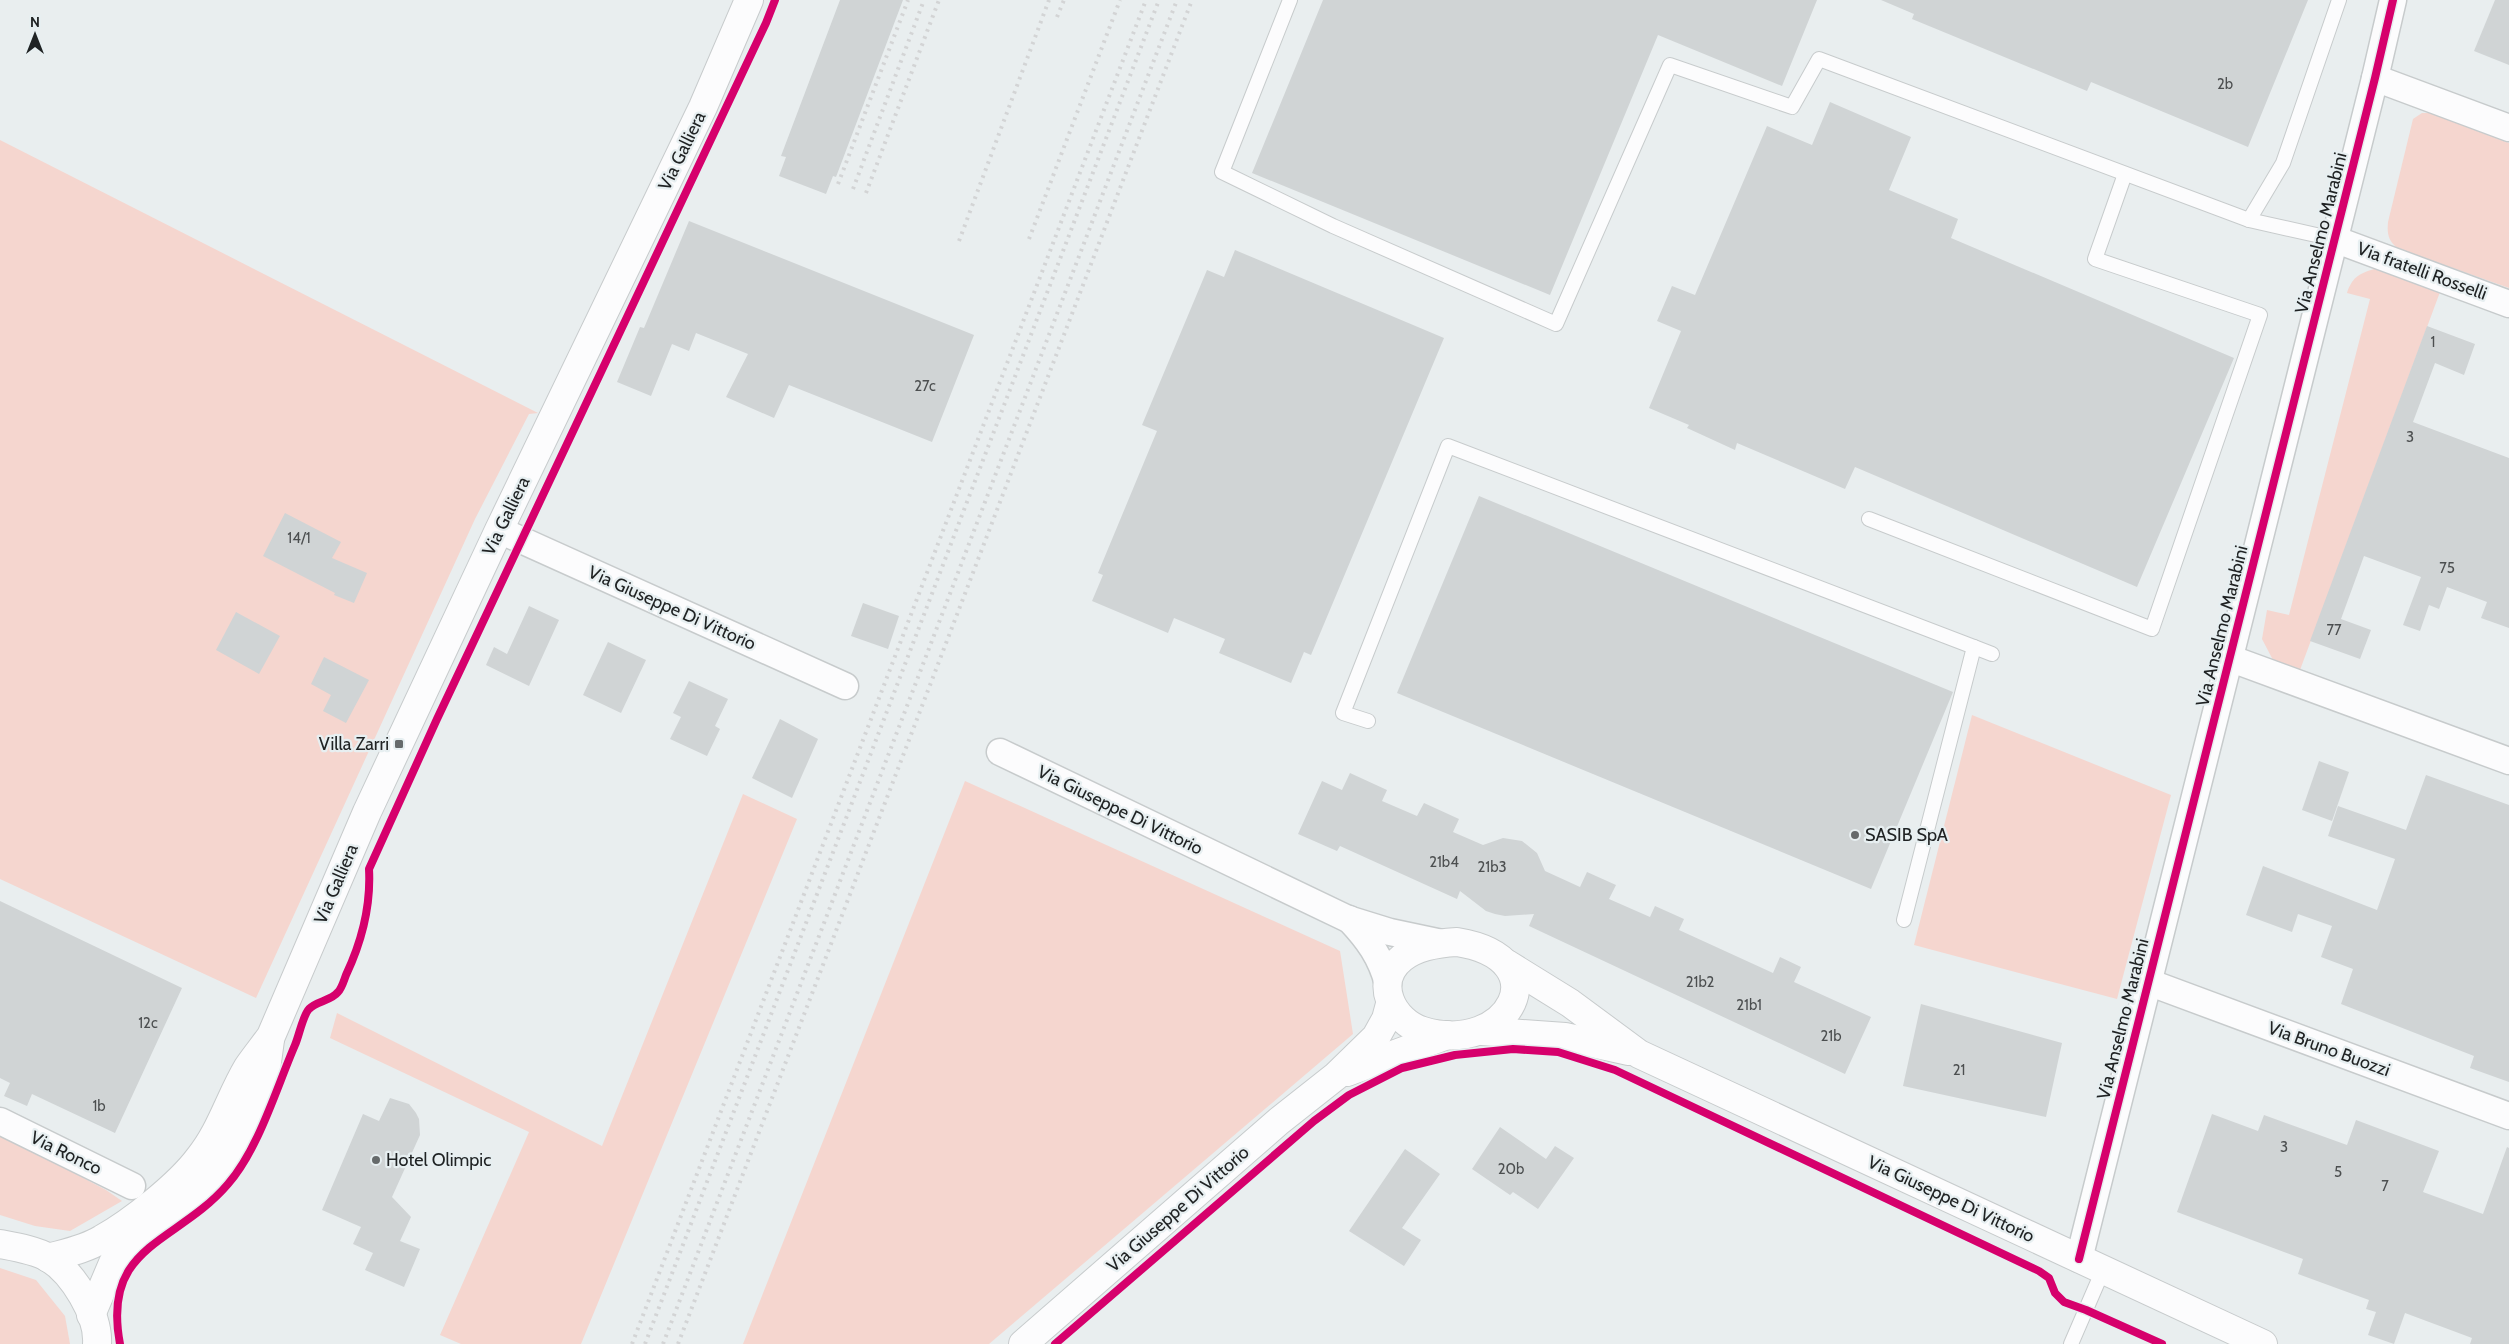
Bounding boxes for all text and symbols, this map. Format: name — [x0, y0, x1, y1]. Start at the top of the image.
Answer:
north arrow — [10, 10, 60, 60]
text: N — [30, 13, 40, 31]
house number: 2b — [2217, 75, 2233, 93]
street label: Via Galliera — [654, 108, 711, 194]
street label: Via Anselmo Marabini — [2290, 150, 2352, 316]
street label: Via fratelli Rosselli — [2354, 237, 2490, 305]
house number: 1 — [2431, 333, 2435, 351]
house number: 27c — [914, 377, 936, 395]
house number: 3 — [2406, 428, 2414, 446]
street label: Via Galliera — [478, 473, 535, 559]
house number: 14/1 — [287, 529, 311, 547]
street label: Via Anselmo Marabini — [2191, 543, 2253, 709]
house number: 75 — [2439, 559, 2455, 577]
street label: Via Giuseppe Di Vittorio — [585, 561, 759, 655]
house number: 77 — [2326, 621, 2342, 639]
place label: Villa Zarri — [319, 733, 389, 755]
marker: Villa Zarri — [393, 738, 405, 750]
street label: Via Giuseppe Di Vittorio — [1034, 760, 1206, 860]
place label: SASIB SpA — [1865, 824, 1948, 846]
marker: SASIB SpA — [1849, 829, 1861, 841]
street label: Via Galliera — [309, 840, 363, 927]
house number: 21b4 — [1429, 853, 1459, 871]
house number: 21b3 — [1477, 858, 1507, 876]
street label: Via Anselmo Marabini — [2092, 936, 2154, 1102]
house number: 21b2 — [1686, 973, 1714, 991]
house number: 21b1 — [1736, 996, 1762, 1014]
house number: 12c — [138, 1014, 158, 1032]
street label: Via Bruno Buozzi — [2265, 1017, 2393, 1081]
house number: 21b — [1820, 1027, 1842, 1045]
house number: 21 — [1953, 1061, 1965, 1079]
house number: 1b — [92, 1097, 106, 1115]
street label: Via Ronco — [27, 1126, 105, 1180]
house number: 3 — [2280, 1138, 2288, 1156]
street label: Via Giuseppe Di Vittorio — [1102, 1141, 1254, 1277]
place label: Hotel Olimpic — [386, 1149, 491, 1171]
street label: Via Giuseppe Di Vittorio — [1864, 1151, 2038, 1247]
marker: Hotel Olimpic — [370, 1154, 382, 1166]
house number: 20b — [1498, 1160, 1524, 1178]
house number: 5 — [2334, 1163, 2342, 1181]
house number: 7 — [2381, 1177, 2389, 1195]

